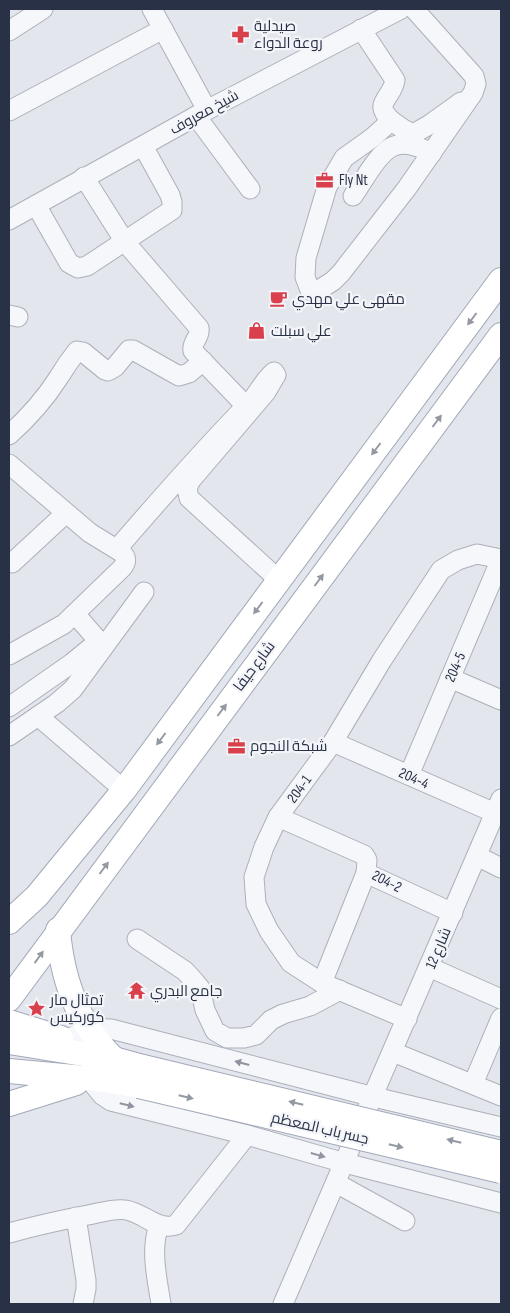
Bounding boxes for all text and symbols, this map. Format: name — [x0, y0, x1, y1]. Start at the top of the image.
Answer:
place label: صيدلية روعة الدواء — [254, 17, 323, 53]
pharmacy icon: صيدلية روعة الدواء — [230, 25, 250, 45]
street label: شیخ معروف — [166, 86, 243, 140]
office icon: Fly Nt — [315, 170, 335, 190]
place label: Fly Nt — [339, 171, 368, 190]
cafe icon: مقهى علي مهدي — [268, 289, 288, 309]
place label: مقهى علي مهدي — [292, 290, 405, 311]
one-way arrow — [467, 312, 477, 326]
shop icon: علي سبلت — [247, 321, 267, 341]
place label: علي سبلت — [271, 322, 332, 343]
one-way arrow — [432, 414, 442, 428]
one-way arrow — [370, 442, 381, 455]
one-way arrow — [314, 573, 324, 587]
one-way arrow — [253, 601, 263, 615]
street label: شارع حيفا — [229, 637, 280, 696]
street label: 204-5 — [441, 649, 470, 685]
one-way arrow — [217, 703, 227, 717]
one-way arrow — [156, 732, 167, 745]
office icon: شبكة النجوم — [226, 736, 246, 756]
place label: شبكة النجوم — [250, 737, 327, 756]
street label: 204-4 — [396, 763, 432, 793]
street label: 204-1 — [283, 771, 316, 807]
one-way arrow — [99, 861, 109, 875]
street label: 204-2 — [369, 866, 405, 897]
street label: شارع 12 — [421, 925, 457, 972]
one-way arrow — [34, 950, 44, 964]
temple icon: جامع البدري — [126, 981, 146, 1001]
place label: جامع البدري — [150, 982, 222, 1003]
place label: تمثال مار كوركيس — [49, 991, 104, 1027]
place icon: تمثال مار كوركيس — [26, 999, 46, 1019]
one-way arrow — [235, 1058, 250, 1066]
one-way arrow — [179, 1093, 194, 1101]
one-way arrow — [288, 1099, 303, 1107]
one-way arrow — [120, 1102, 135, 1110]
street label: جسر باب المعظم — [269, 1108, 370, 1149]
one-way arrow — [446, 1137, 461, 1145]
one-way arrow — [388, 1142, 403, 1150]
one-way arrow — [311, 1151, 326, 1159]

